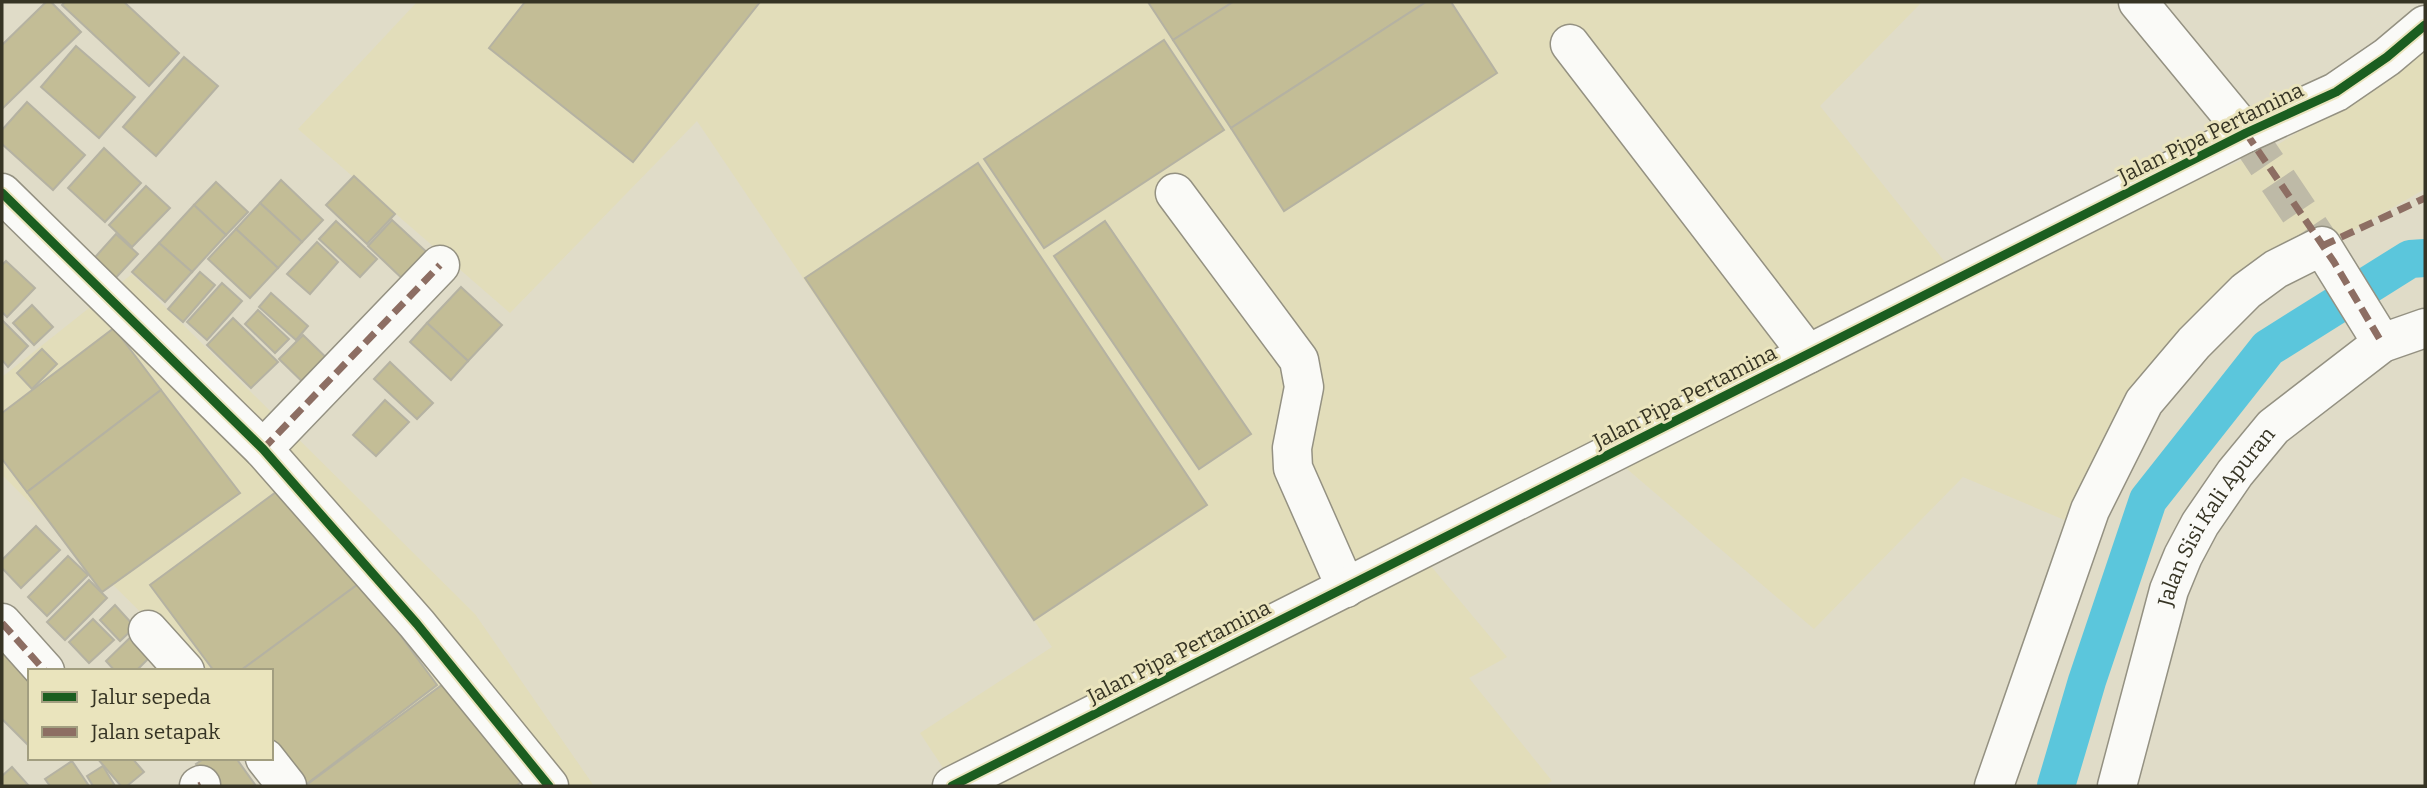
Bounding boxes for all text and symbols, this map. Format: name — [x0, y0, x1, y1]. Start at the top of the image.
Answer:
street label: Jalan Pipa Pertamina — [2113, 77, 2308, 189]
street label: Jalan Pipa Pertamina — [1588, 339, 1782, 455]
street label: Jalan Sisi Kali Apuran — [2152, 422, 2281, 610]
street label: Jalan Pipa Pertamina — [1082, 594, 1276, 710]
legend — [28, 669, 273, 760]
text: Jalur sepeda — [90, 684, 211, 710]
text: Jalan setapak — [90, 719, 220, 745]

